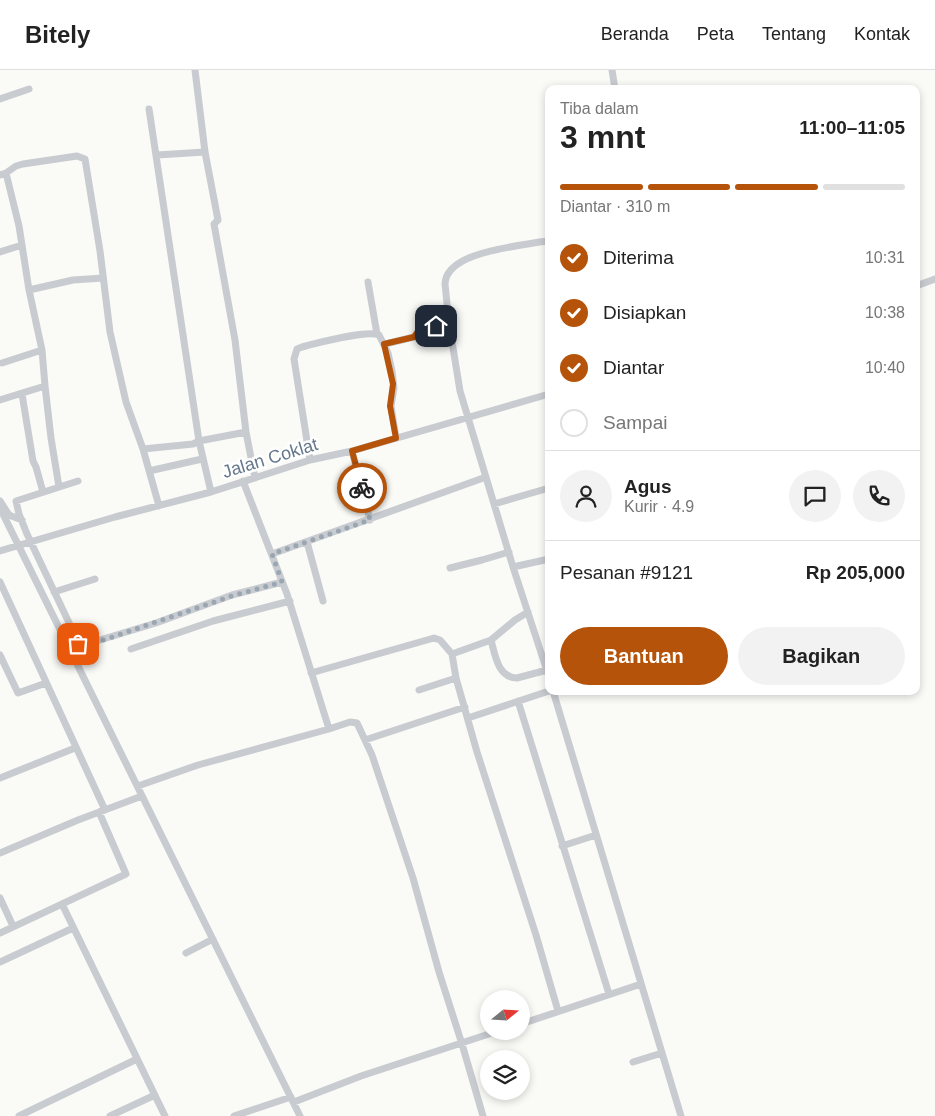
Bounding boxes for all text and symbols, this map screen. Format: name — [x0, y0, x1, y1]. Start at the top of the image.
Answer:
text: Bitely — [25, 21, 90, 48]
text: Beranda — [601, 24, 669, 44]
text: Peta — [697, 24, 734, 44]
text: Tentang — [762, 24, 826, 44]
text: Kontak — [854, 24, 910, 44]
text: Tiba dalam — [560, 100, 639, 117]
text: 11:00–11:05 — [799, 117, 905, 138]
text: 3 mnt — [560, 119, 645, 155]
text: Diantar · 310 m — [560, 198, 670, 215]
icon: check — [560, 244, 588, 272]
text: Diterima — [603, 247, 674, 268]
text: 10:31 — [865, 249, 905, 266]
icon: check — [560, 299, 588, 327]
text: Disiapkan — [603, 302, 686, 323]
text: 10:38 — [865, 304, 905, 321]
pin — [415, 305, 457, 347]
icon: home — [422, 312, 450, 340]
icon: check — [560, 354, 588, 382]
text: Diantar — [603, 357, 664, 378]
text: 10:40 — [865, 359, 905, 376]
text: Sampai — [603, 412, 667, 433]
street label: Jalan Coklat — [220, 434, 320, 482]
courier — [337, 463, 387, 513]
button: person — [560, 470, 612, 522]
button: chat — [789, 470, 841, 522]
button: phone — [853, 470, 905, 522]
icon: bike — [348, 474, 376, 502]
text: Agus — [624, 476, 672, 497]
text: Kurir · 4.9 — [624, 498, 694, 515]
text: Pesanan #9121 — [560, 562, 693, 583]
text: Rp 205,000 — [806, 562, 905, 583]
pin — [57, 623, 99, 665]
button: Bantuan — [560, 627, 728, 685]
button: Bagikan — [738, 627, 905, 685]
icon: bag — [64, 630, 92, 658]
north arrow — [480, 990, 530, 1040]
map controls — [480, 990, 530, 1100]
button: layers — [480, 1050, 530, 1100]

